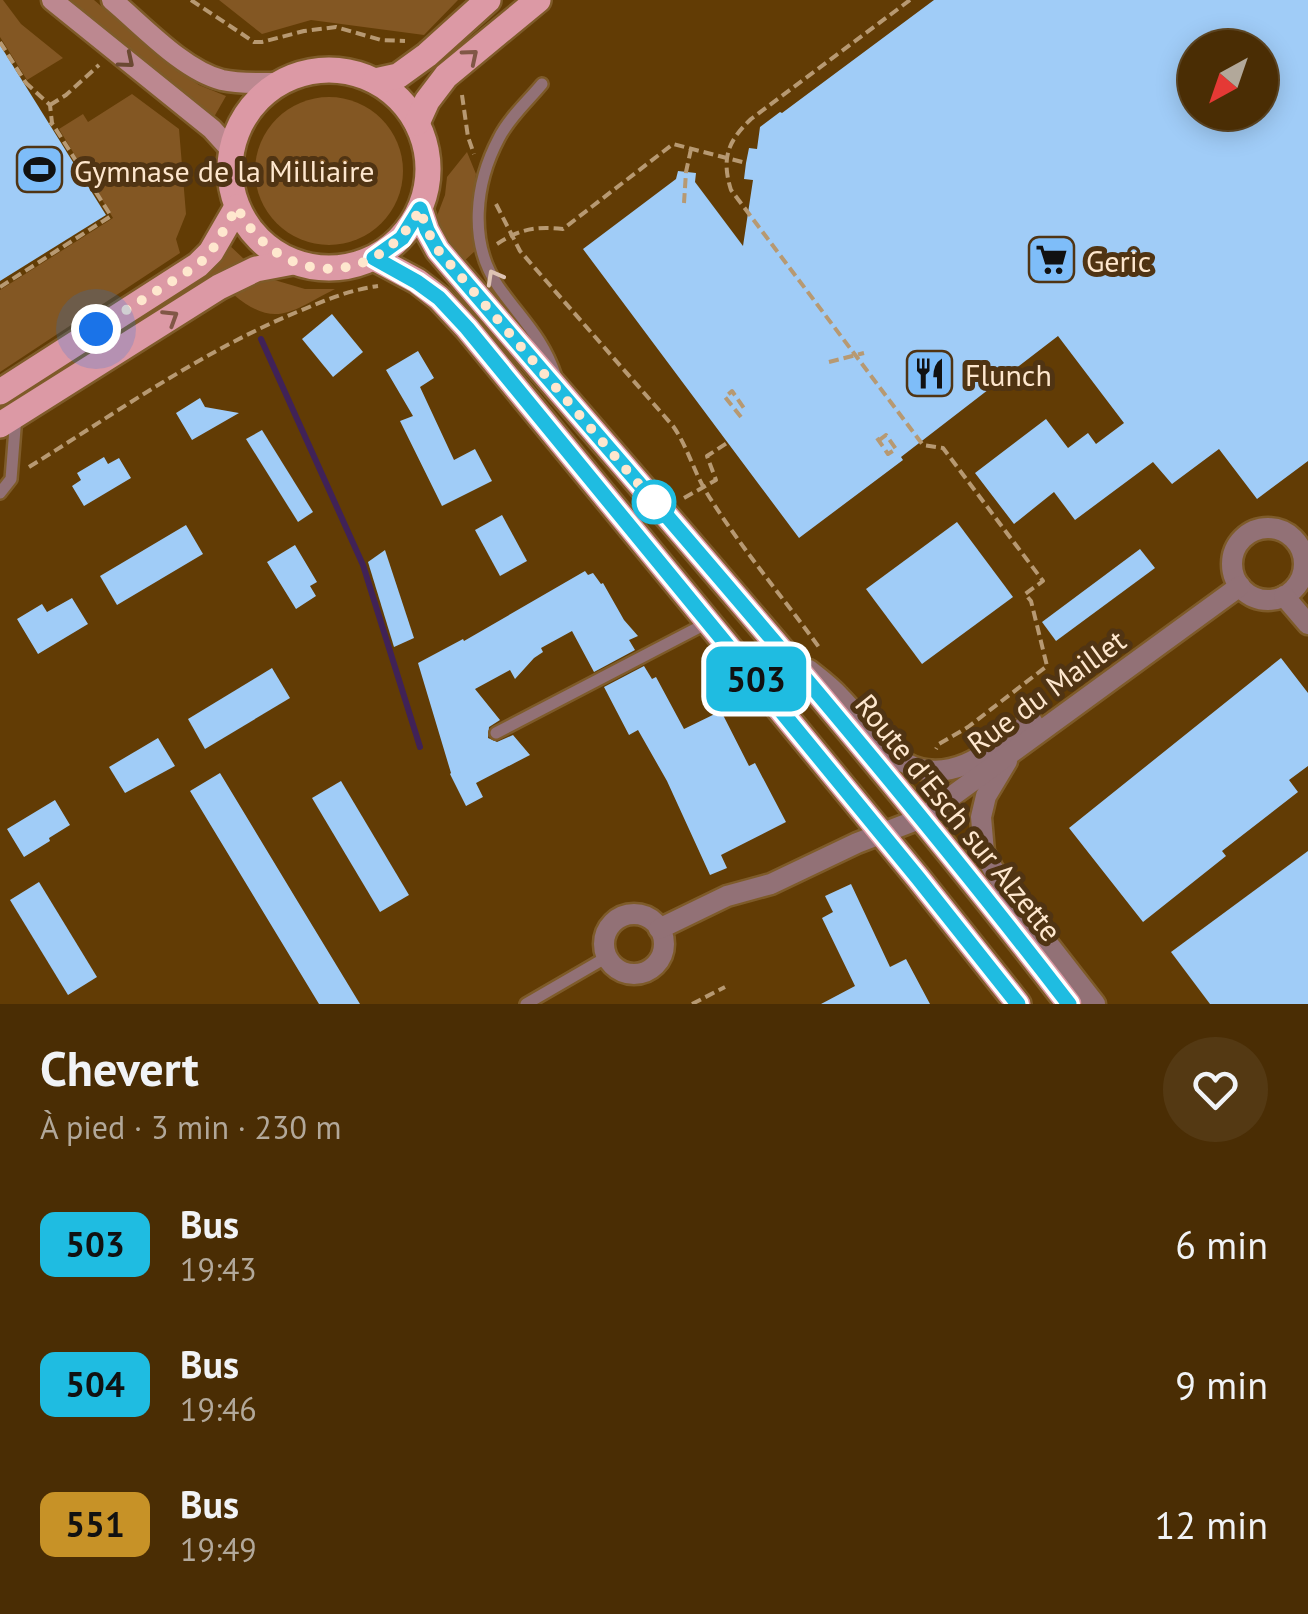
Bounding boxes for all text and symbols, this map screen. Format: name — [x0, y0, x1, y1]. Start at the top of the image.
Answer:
north arrow — [1178, 30, 1278, 130]
map controls — [1178, 30, 1278, 130]
one-way arrow — [116, 50, 134, 68]
one-way arrow — [459, 50, 477, 68]
sports icon: Gymnase de la Milliaire — [13, 144, 65, 196]
place label: Gymnase de la Milliaire — [74, 151, 375, 190]
supermarket icon: Geric — [1025, 234, 1077, 286]
place label: Geric — [1086, 241, 1151, 280]
one-way arrow — [487, 270, 507, 288]
your location — [71, 304, 121, 354]
one-way arrow — [160, 310, 178, 329]
restaurant icon: Flunch — [904, 348, 956, 400]
place label: Flunch — [965, 355, 1052, 394]
unlabelled marker — [633, 481, 675, 523]
street label: Rue du Maillet — [959, 620, 1133, 762]
line badge: 503 — [698, 646, 814, 712]
text: 503 — [726, 656, 786, 702]
street label: Route d'Esch sur Alzette — [847, 685, 1071, 949]
text: Chevert — [40, 1037, 199, 1099]
button: heart — [1163, 1037, 1268, 1142]
text: À pied · 3 min · 230 m — [40, 1106, 341, 1148]
text: Bus — [180, 1199, 239, 1248]
text: 6 min — [1175, 1220, 1268, 1269]
text: 503 — [65, 1221, 125, 1267]
text: 19:43 — [180, 1248, 257, 1290]
text: Bus — [180, 1339, 239, 1388]
text: 9 min — [1175, 1360, 1268, 1409]
text: 504 — [65, 1361, 125, 1407]
text: 19:46 — [180, 1388, 257, 1430]
text: Bus — [180, 1479, 239, 1528]
text: 12 min — [1155, 1500, 1268, 1549]
text: 551 — [65, 1501, 125, 1547]
text: 19:49 — [180, 1528, 257, 1570]

